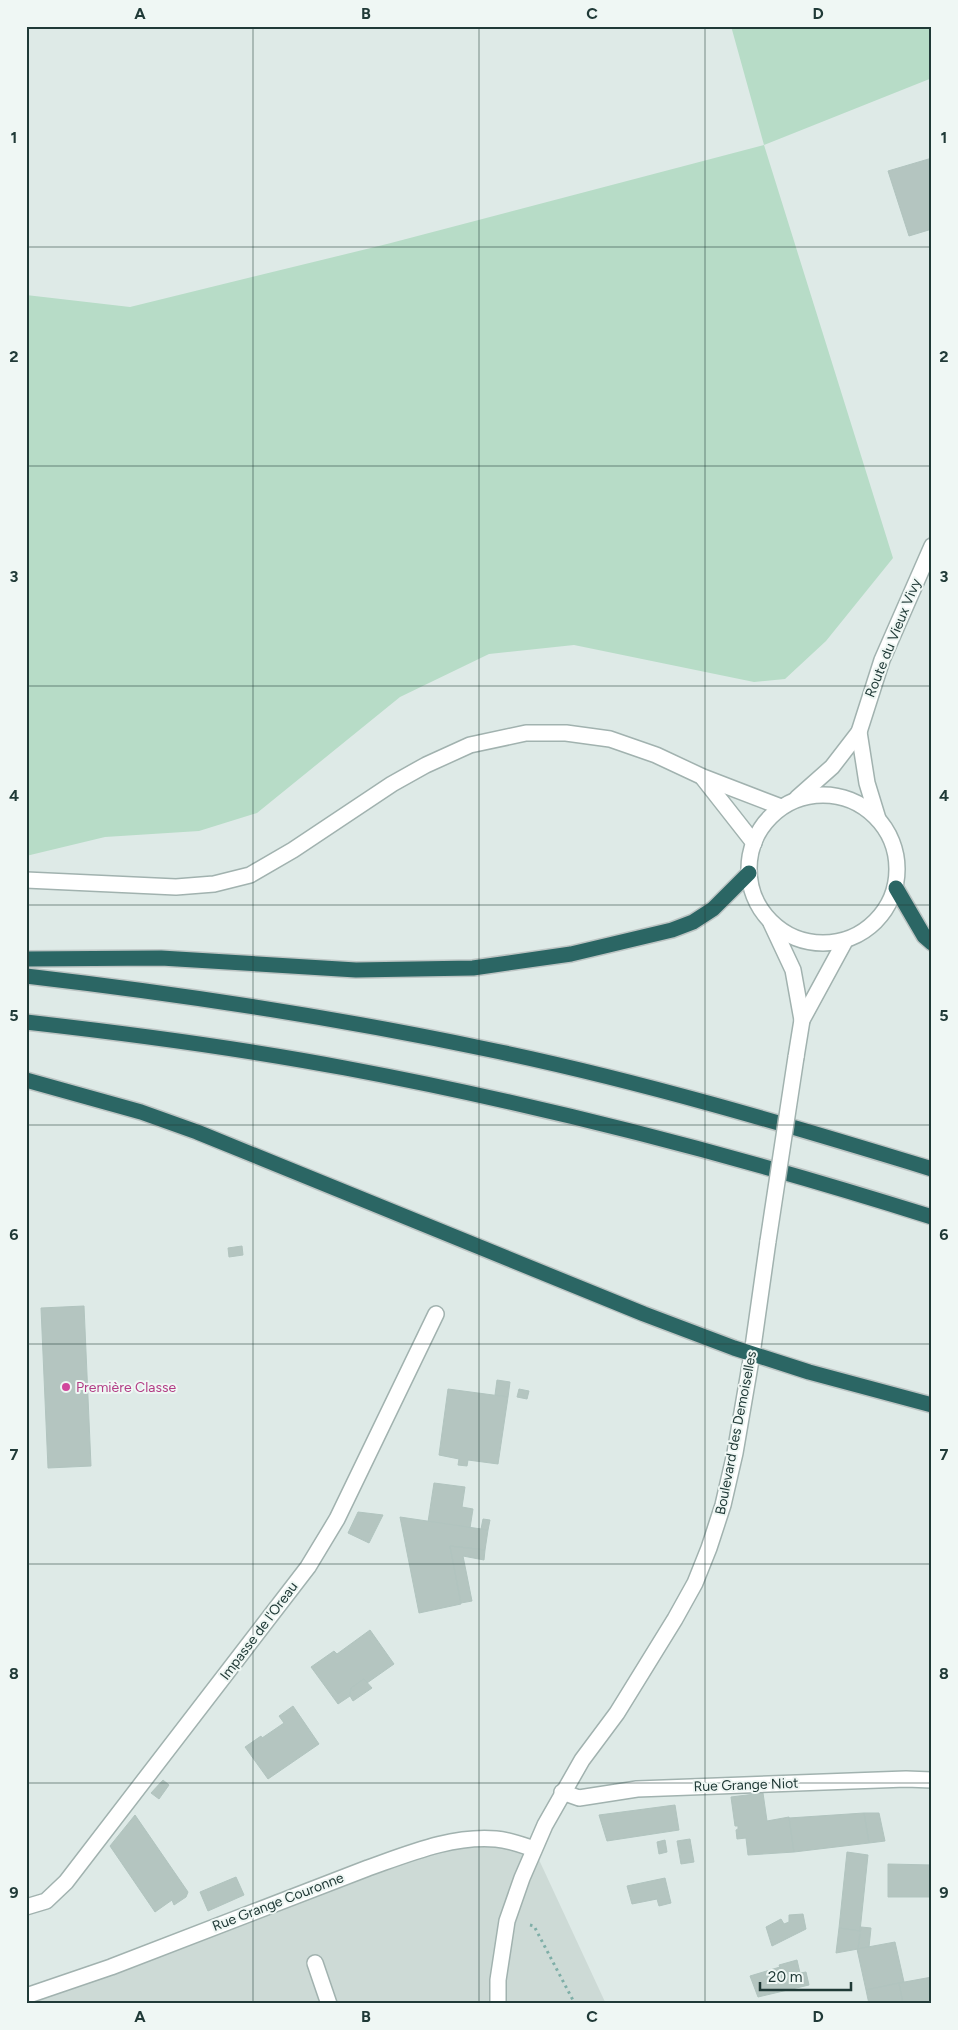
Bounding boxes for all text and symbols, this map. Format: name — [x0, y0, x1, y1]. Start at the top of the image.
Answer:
text: A — [134, 4, 146, 23]
text: B — [361, 4, 371, 23]
text: C — [586, 4, 598, 23]
text: D — [812, 4, 824, 23]
text: 1 — [11, 128, 17, 147]
text: 1 — [941, 128, 947, 147]
text: 2 — [9, 347, 19, 366]
text: 2 — [939, 347, 949, 366]
text: 3 — [10, 567, 19, 586]
text: 3 — [940, 567, 949, 586]
street label: Route du Vieux Vivy — [861, 576, 925, 700]
text: 4 — [9, 786, 19, 805]
text: 4 — [939, 786, 949, 805]
text: 5 — [9, 1006, 19, 1025]
text: 5 — [939, 1006, 949, 1025]
text: 6 — [9, 1225, 19, 1244]
text: 6 — [939, 1225, 949, 1244]
street label: Boulevard des Demoiselles — [712, 1350, 760, 1516]
place label: Première Classe — [76, 1379, 176, 1396]
marker: Première Classe — [60, 1381, 72, 1393]
text: 7 — [10, 1445, 19, 1464]
text: 7 — [940, 1445, 949, 1464]
street label: Impasse de l'Oreau — [217, 1579, 301, 1683]
text: 8 — [9, 1664, 19, 1683]
text: 8 — [939, 1664, 949, 1683]
street label: Rue Grange Niot — [693, 1775, 799, 1795]
street label: Rue Grange Couronne — [210, 1869, 346, 1935]
text: 9 — [9, 1883, 19, 1902]
text: 9 — [939, 1883, 949, 1902]
scale bar — [760, 1960, 852, 1992]
text: 20 m — [768, 1968, 802, 1986]
text: A — [134, 2007, 146, 2026]
text: B — [361, 2007, 371, 2026]
text: C — [586, 2007, 598, 2026]
text: D — [812, 2007, 824, 2026]

